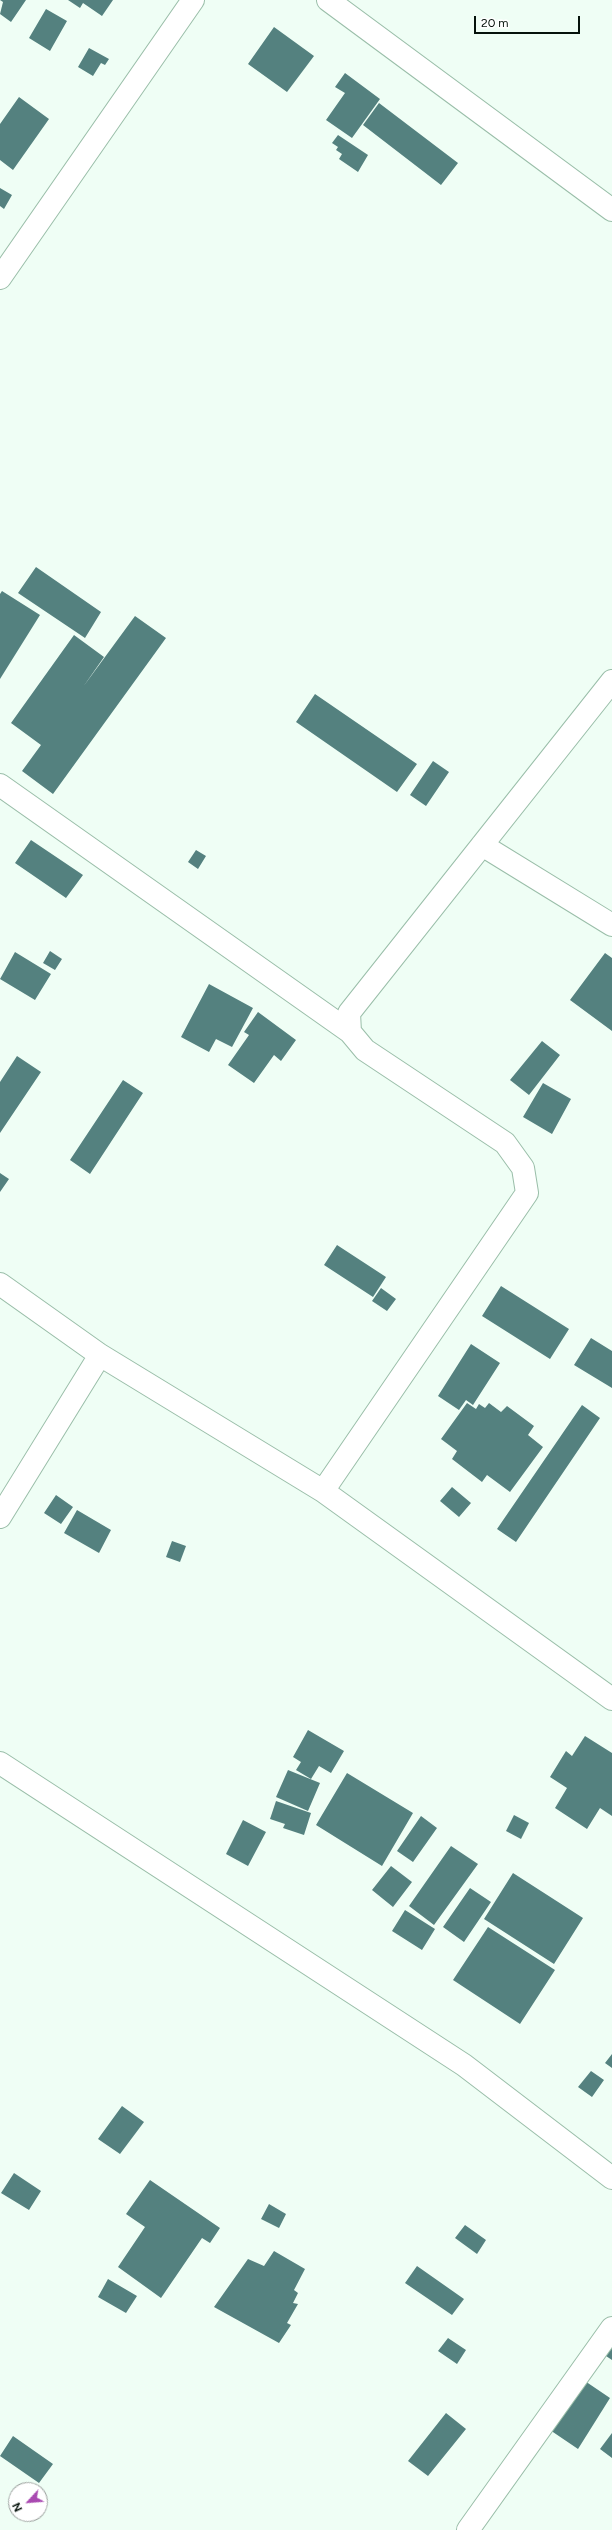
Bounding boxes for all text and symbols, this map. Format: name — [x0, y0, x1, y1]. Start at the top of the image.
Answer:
scale bar — [476, 8, 582, 34]
text: 20 m — [481, 16, 509, 30]
north arrow — [8, 2482, 48, 2522]
text: N — [10, 2500, 25, 2514]

